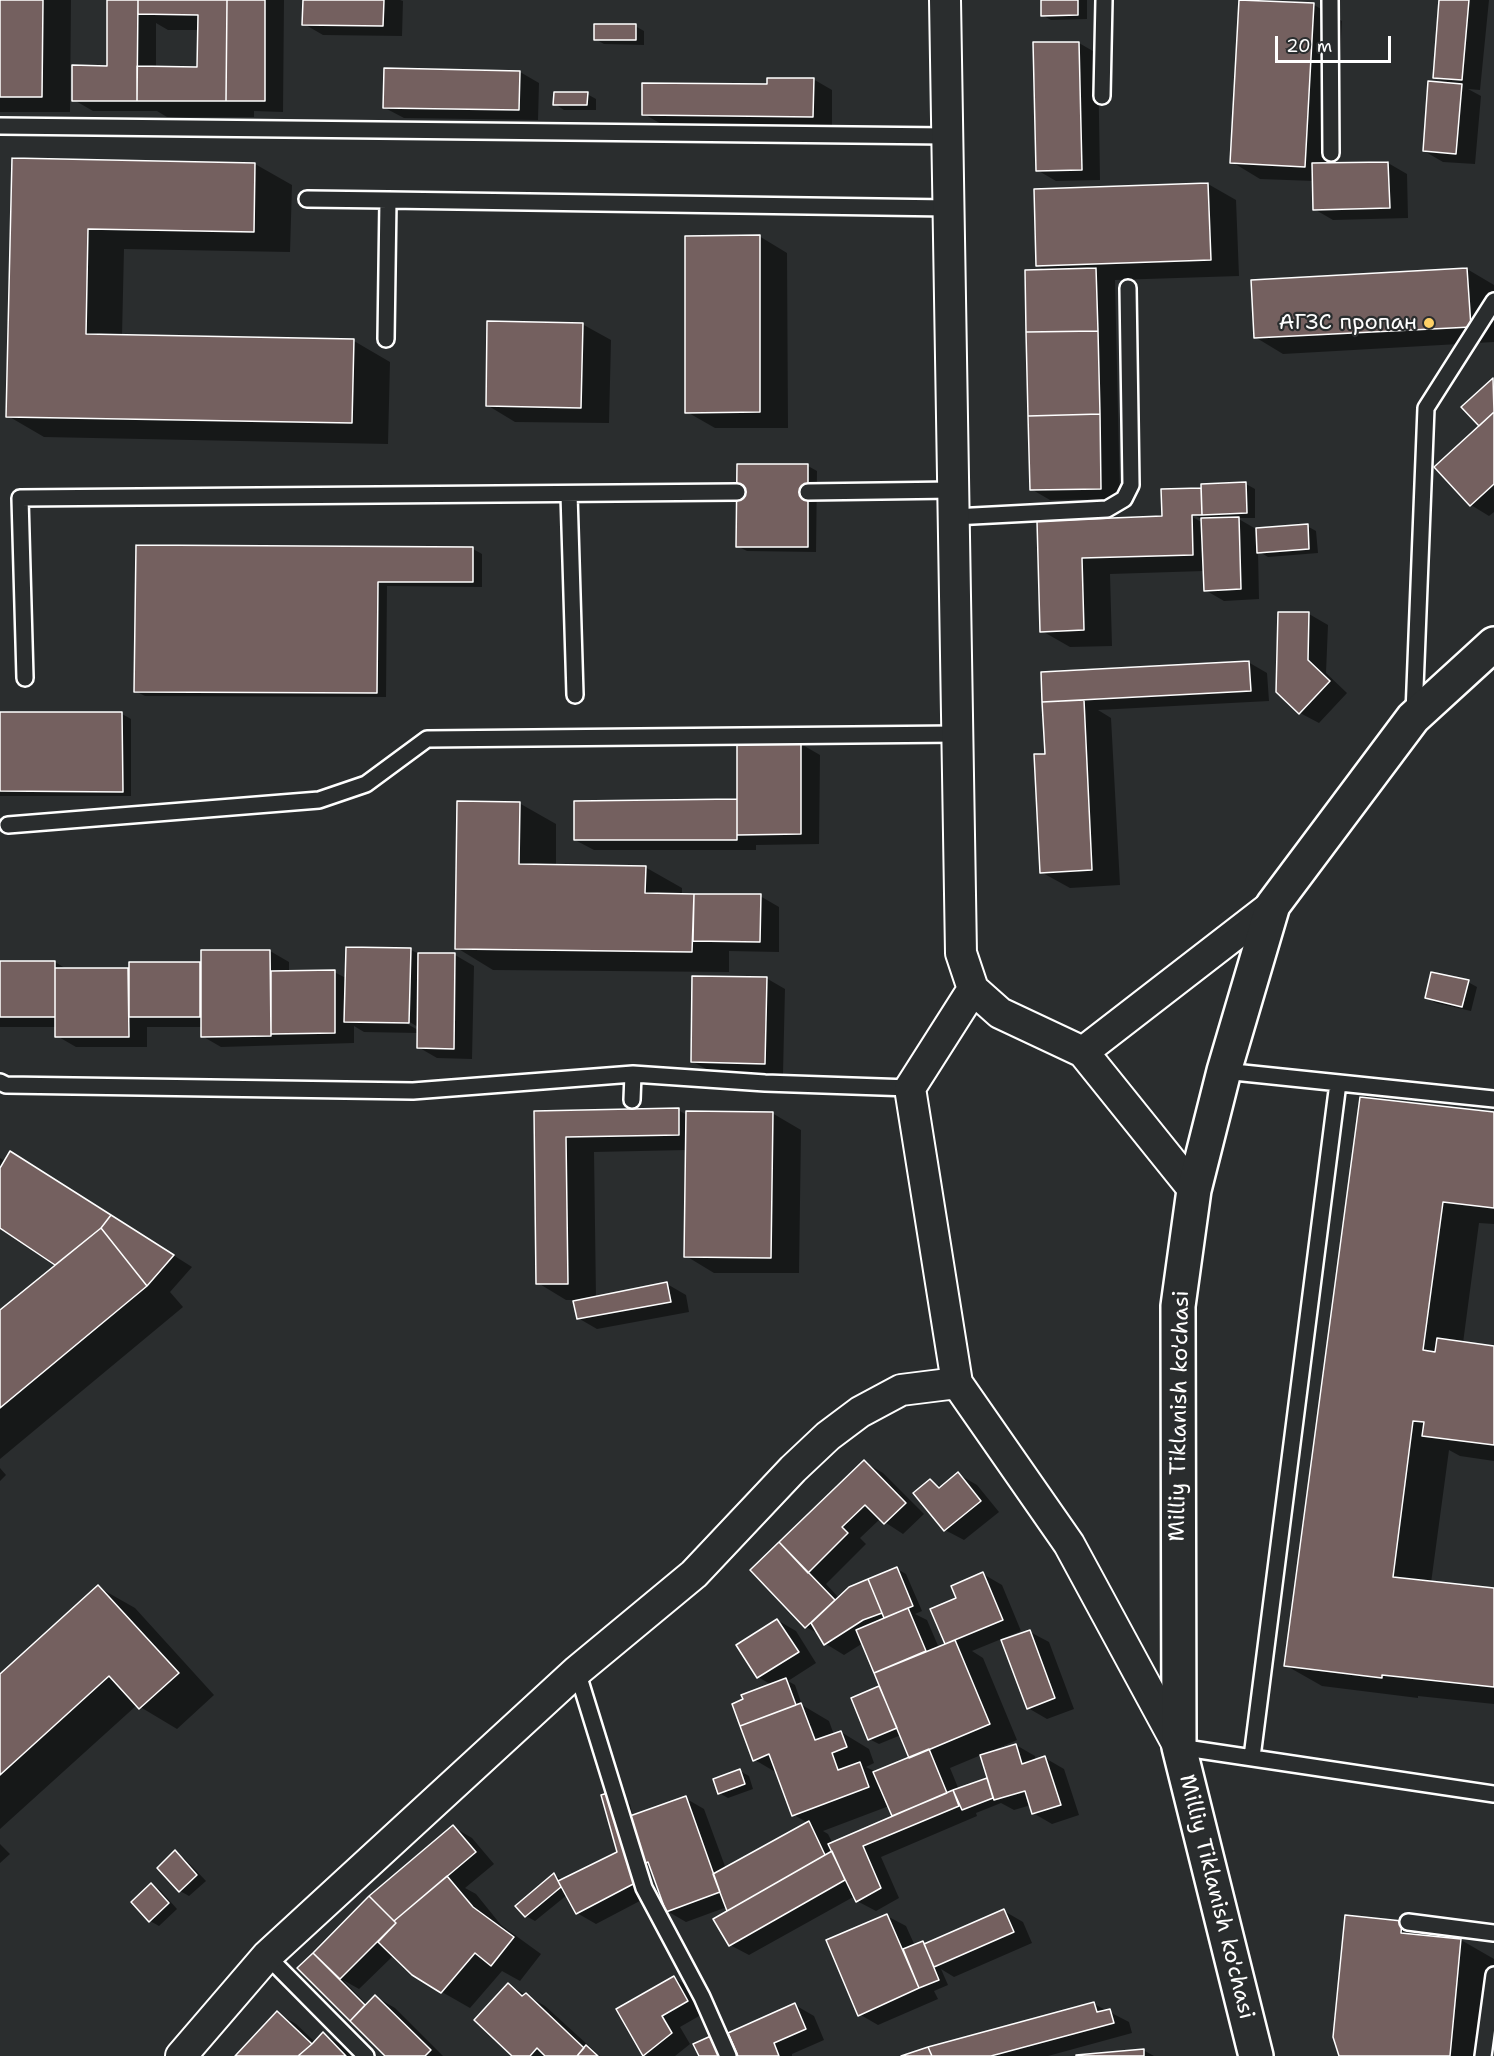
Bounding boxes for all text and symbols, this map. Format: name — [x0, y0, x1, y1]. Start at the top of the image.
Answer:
scale bar — [1278, 24, 1394, 62]
text: 20 m — [1286, 34, 1332, 58]
place label: АГЗС пропан — [1279, 310, 1417, 336]
marker: АГЗС пропан — [1422, 316, 1436, 330]
street label: Milliy Tiklanish ko'chasi — [1165, 1290, 1195, 1542]
street label: Milliy Tiklanish ko'chasi — [1173, 1772, 1259, 2022]

